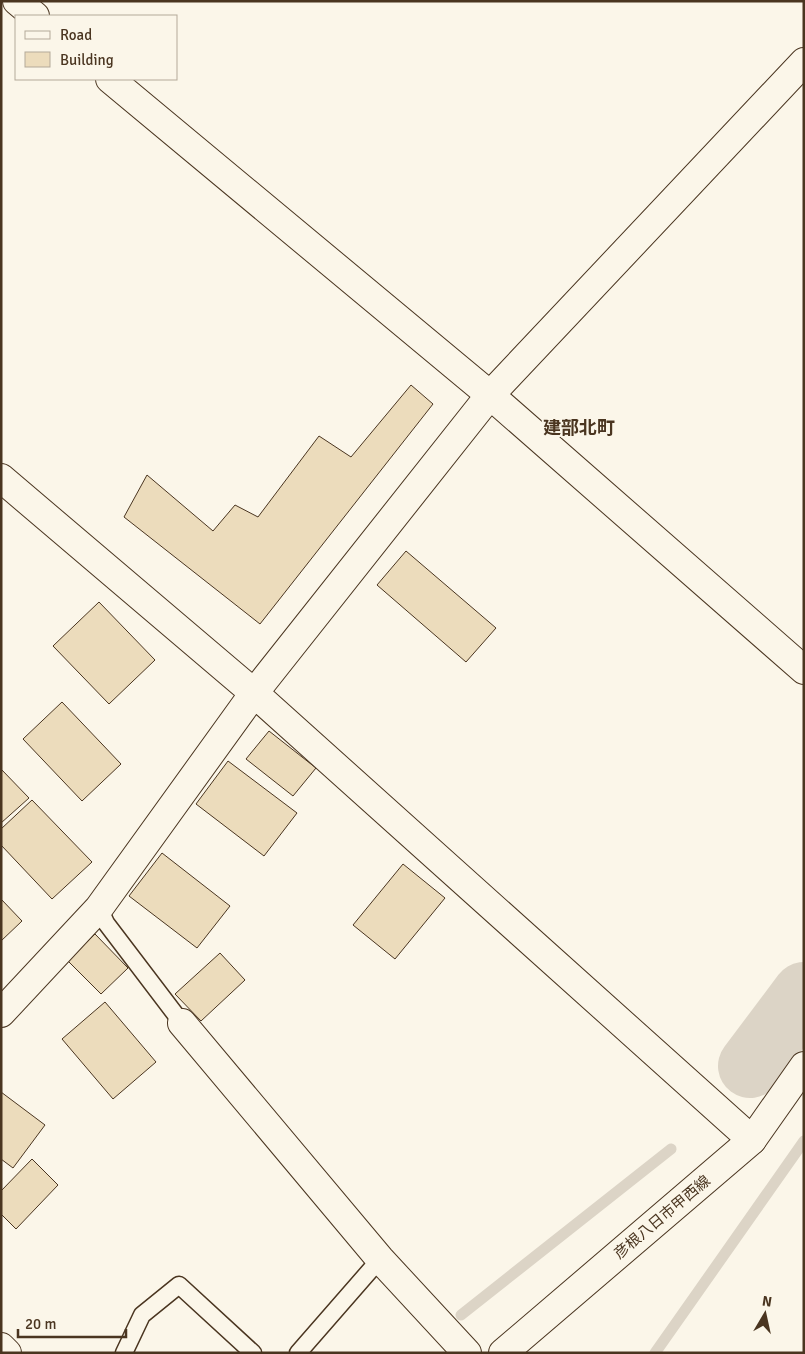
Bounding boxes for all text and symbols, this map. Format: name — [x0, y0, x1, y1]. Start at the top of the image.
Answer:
legend — [15, 15, 178, 80]
text: Road — [60, 26, 92, 44]
text: Building — [60, 51, 114, 69]
district label: 建部北町 — [543, 417, 615, 439]
street label: 彦根八日市甲西線 — [610, 1172, 714, 1262]
north arrow — [740, 1289, 790, 1339]
text: N — [761, 1292, 773, 1311]
scale bar — [18, 1306, 125, 1338]
text: 20 m — [25, 1315, 56, 1333]

